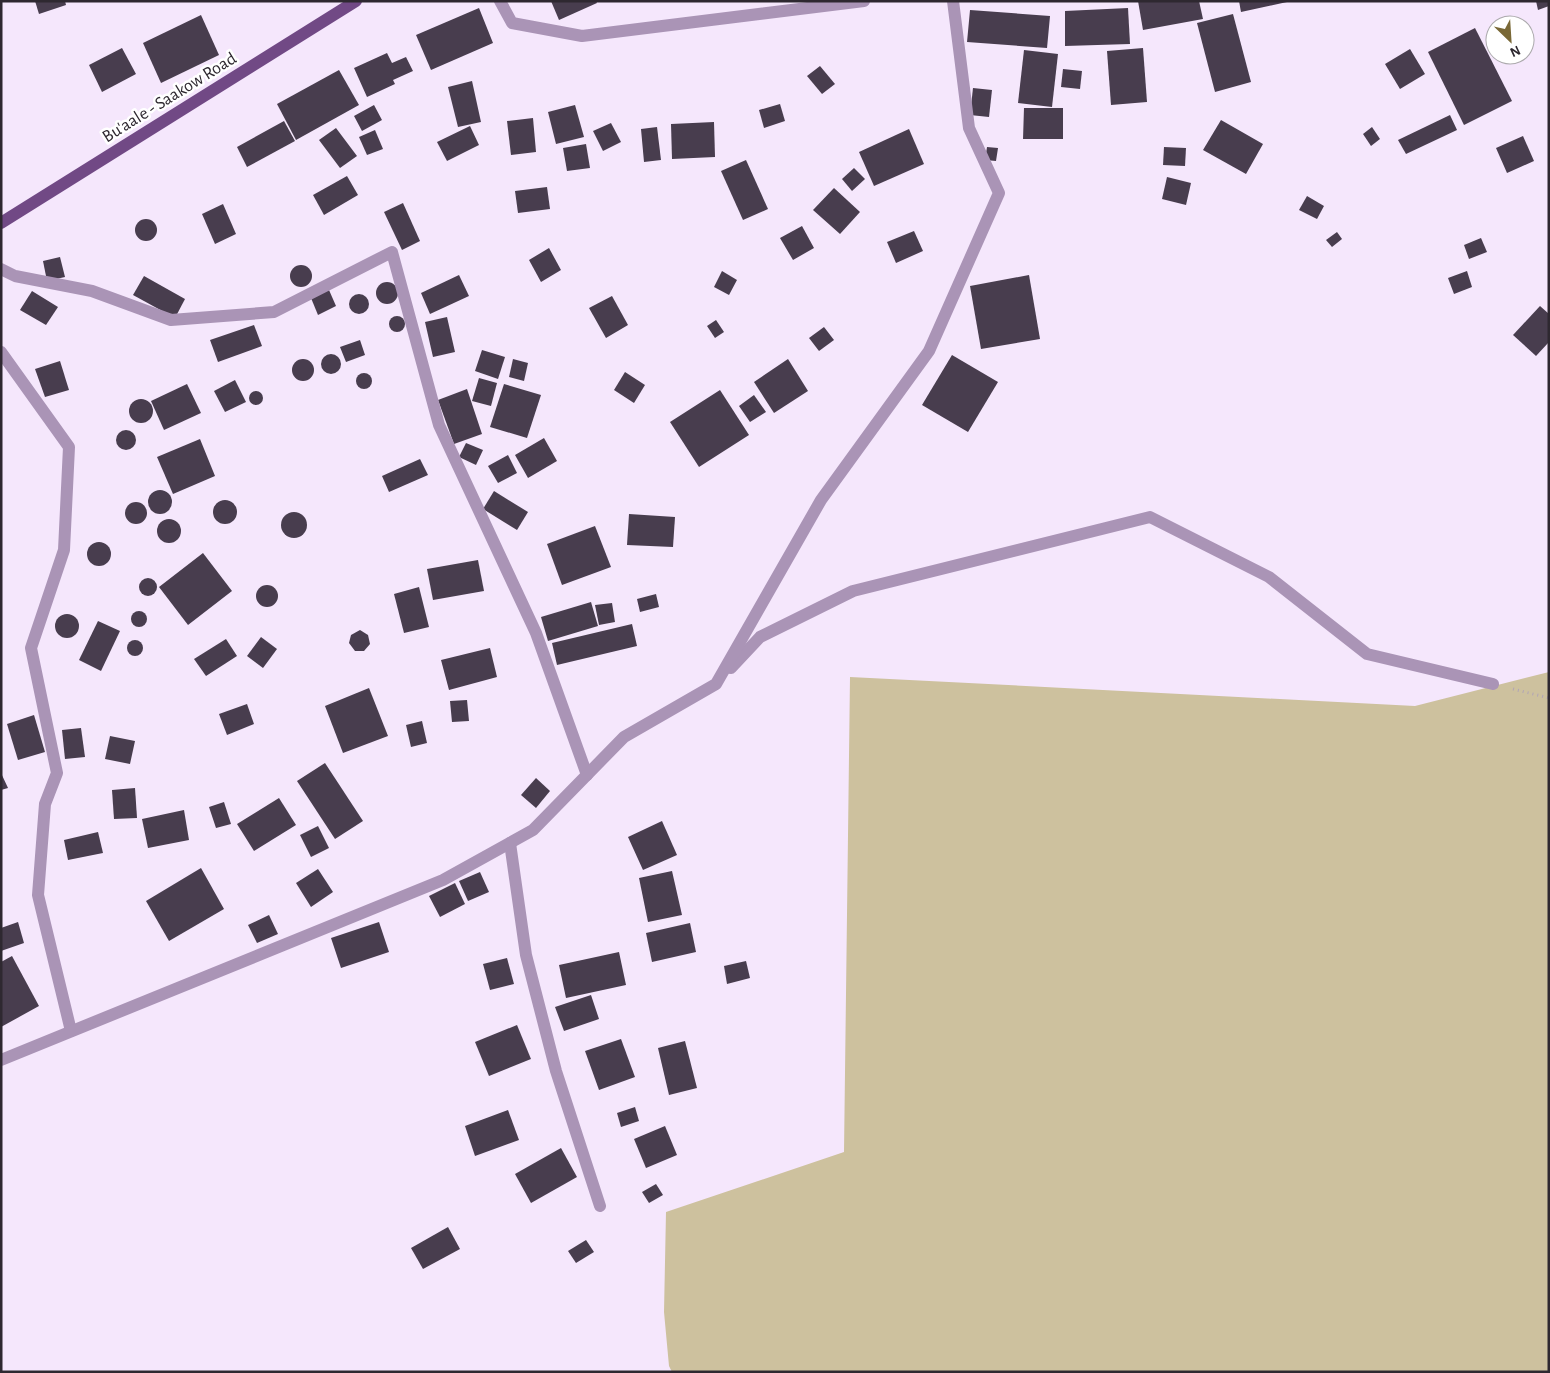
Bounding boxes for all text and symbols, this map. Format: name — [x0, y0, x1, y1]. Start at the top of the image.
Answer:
north arrow — [1485, 15, 1535, 65]
text: N — [1508, 42, 1522, 59]
street label: Bu'aale - Saakow Road — [99, 49, 240, 146]

